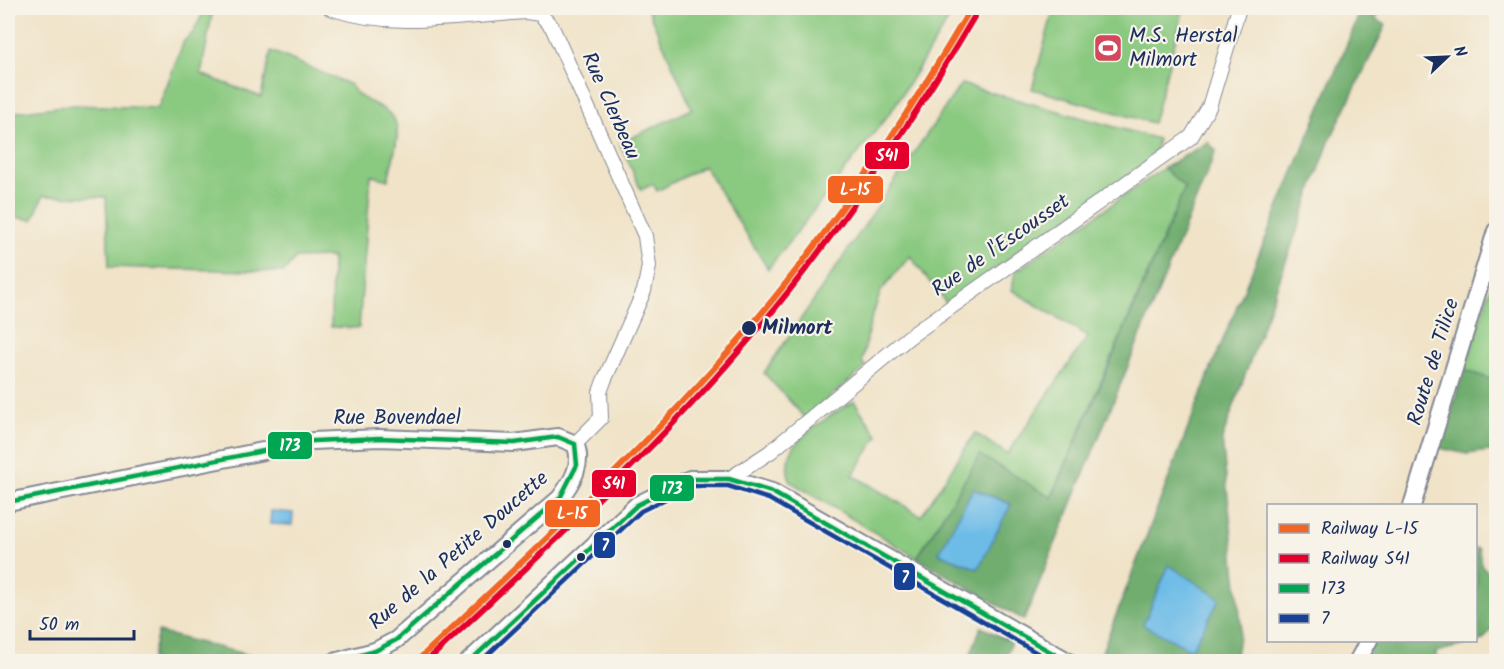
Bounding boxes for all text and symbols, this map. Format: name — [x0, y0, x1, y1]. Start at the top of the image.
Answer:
place label: M.S. Herstal Milmort — [1129, 20, 1238, 77]
north arrow — [1417, 27, 1477, 87]
sports icon: M.S. Herstal Milmort — [1092, 32, 1124, 64]
text: N — [1446, 42, 1473, 61]
street label: Rue Clerbeau — [572, 47, 648, 165]
line badge: S41 — [864, 141, 910, 170]
text: S41 — [876, 144, 898, 169]
line badge: L-15 — [827, 175, 884, 204]
text: L-15 — [840, 178, 872, 203]
street label: Rue de l'Escousset — [925, 185, 1078, 306]
street label: Route de Tilice — [1399, 294, 1469, 430]
place label: Milmort — [762, 312, 833, 345]
marker: Milmort — [740, 319, 758, 337]
street label: Rue Bovendael — [333, 402, 461, 435]
line badge: 173 — [267, 431, 313, 460]
text: 173 — [279, 434, 301, 459]
street label: Rue de la Petite Doucette — [362, 463, 557, 639]
line badge: S41 — [591, 469, 637, 498]
text: S41 — [603, 472, 625, 497]
line badge: 173 — [649, 474, 695, 502]
text: 173 — [661, 477, 683, 502]
line badge: L-15 — [544, 499, 601, 528]
text: L-15 — [557, 502, 589, 527]
legend — [1267, 504, 1477, 642]
text: Railway L-15 — [1321, 515, 1420, 544]
line badge: 7 — [593, 531, 616, 559]
text: 7 — [601, 534, 609, 559]
unlabelled marker — [501, 538, 513, 550]
text: Railway S41 — [1321, 545, 1410, 574]
unlabelled marker — [575, 551, 587, 563]
line badge: 7 — [893, 562, 916, 591]
text: 7 — [901, 566, 909, 591]
text: 173 — [1321, 575, 1345, 604]
scale bar — [30, 603, 134, 641]
text: 7 — [1321, 605, 1330, 634]
text: 50 m — [39, 611, 79, 640]

